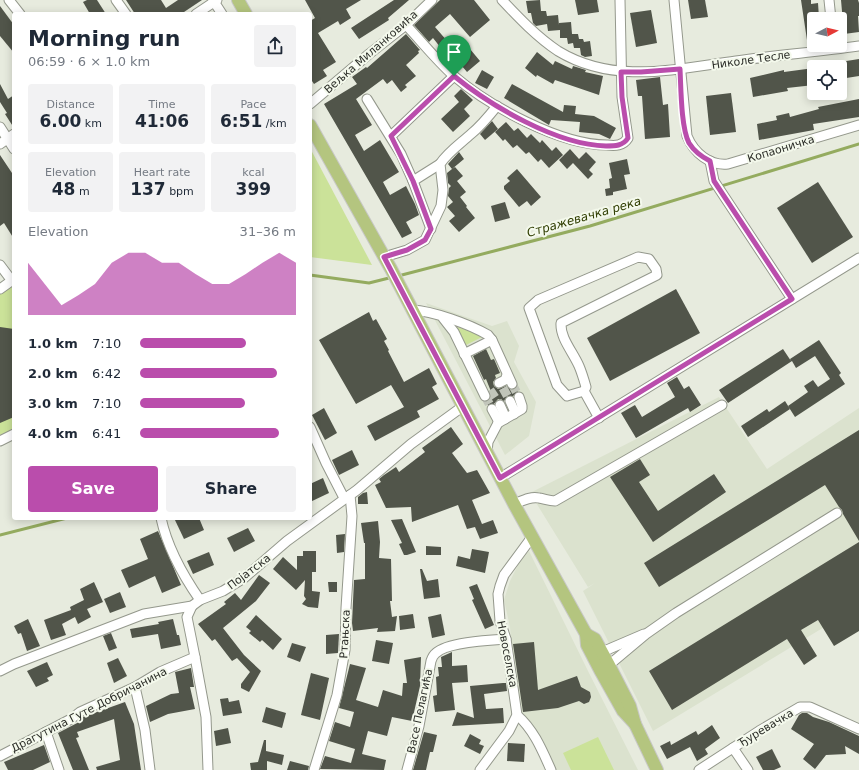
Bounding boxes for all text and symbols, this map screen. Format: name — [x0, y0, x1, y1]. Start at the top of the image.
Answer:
street label: Вељка Миланковића — [322, 8, 420, 96]
north arrow — [807, 12, 847, 52]
map controls — [807, 12, 847, 100]
button: share — [254, 25, 296, 67]
text: Morning run — [28, 26, 180, 51]
pin — [437, 35, 471, 76]
icon: arrive — [443, 41, 465, 63]
street label: Николе Тесле — [711, 48, 791, 72]
text: 06:59 · 6 × 1.0 km — [28, 54, 150, 69]
button: locate — [807, 60, 847, 100]
text: Distance — [47, 98, 95, 111]
text: Time — [149, 98, 175, 111]
text: Pace — [240, 98, 266, 111]
text: 6.00 — [39, 111, 81, 131]
text: 41:06 — [135, 111, 189, 131]
text: 6:51 — [220, 111, 262, 131]
text: km — [81, 117, 102, 130]
text: /km — [262, 117, 287, 130]
street label: Копаоничка — [746, 133, 816, 165]
text: Elevation — [45, 166, 96, 179]
text: Heart rate — [134, 166, 190, 179]
text: kcal — [242, 166, 264, 179]
text: 48 — [52, 179, 75, 199]
text: 137 — [130, 179, 166, 199]
text: 399 — [236, 179, 271, 199]
text: m — [75, 185, 90, 198]
text: bpm — [166, 185, 194, 198]
water label: Стражевачка река — [525, 194, 643, 240]
text: Elevation — [28, 224, 88, 239]
text: 31–36 m — [240, 224, 296, 239]
text: 1.0 km — [28, 336, 78, 351]
text: 7:10 — [92, 336, 121, 351]
text: 2.0 km — [28, 366, 78, 381]
text: 6:42 — [92, 366, 121, 381]
text: 3.0 km — [28, 396, 78, 411]
text: 7:10 — [92, 396, 121, 411]
text: 4.0 km — [28, 426, 78, 441]
text: 6:41 — [92, 426, 121, 441]
button: Save — [28, 466, 158, 512]
button: Share — [166, 466, 296, 512]
street label: Појатска — [225, 552, 273, 592]
street label: Ртањска — [337, 609, 353, 659]
street label: Новоселска — [494, 620, 520, 688]
street label: Драгутина Гуте Добричанина — [9, 665, 169, 755]
street label: Васе Пелагића — [405, 667, 435, 755]
street label: Ђуревачка — [735, 706, 796, 750]

